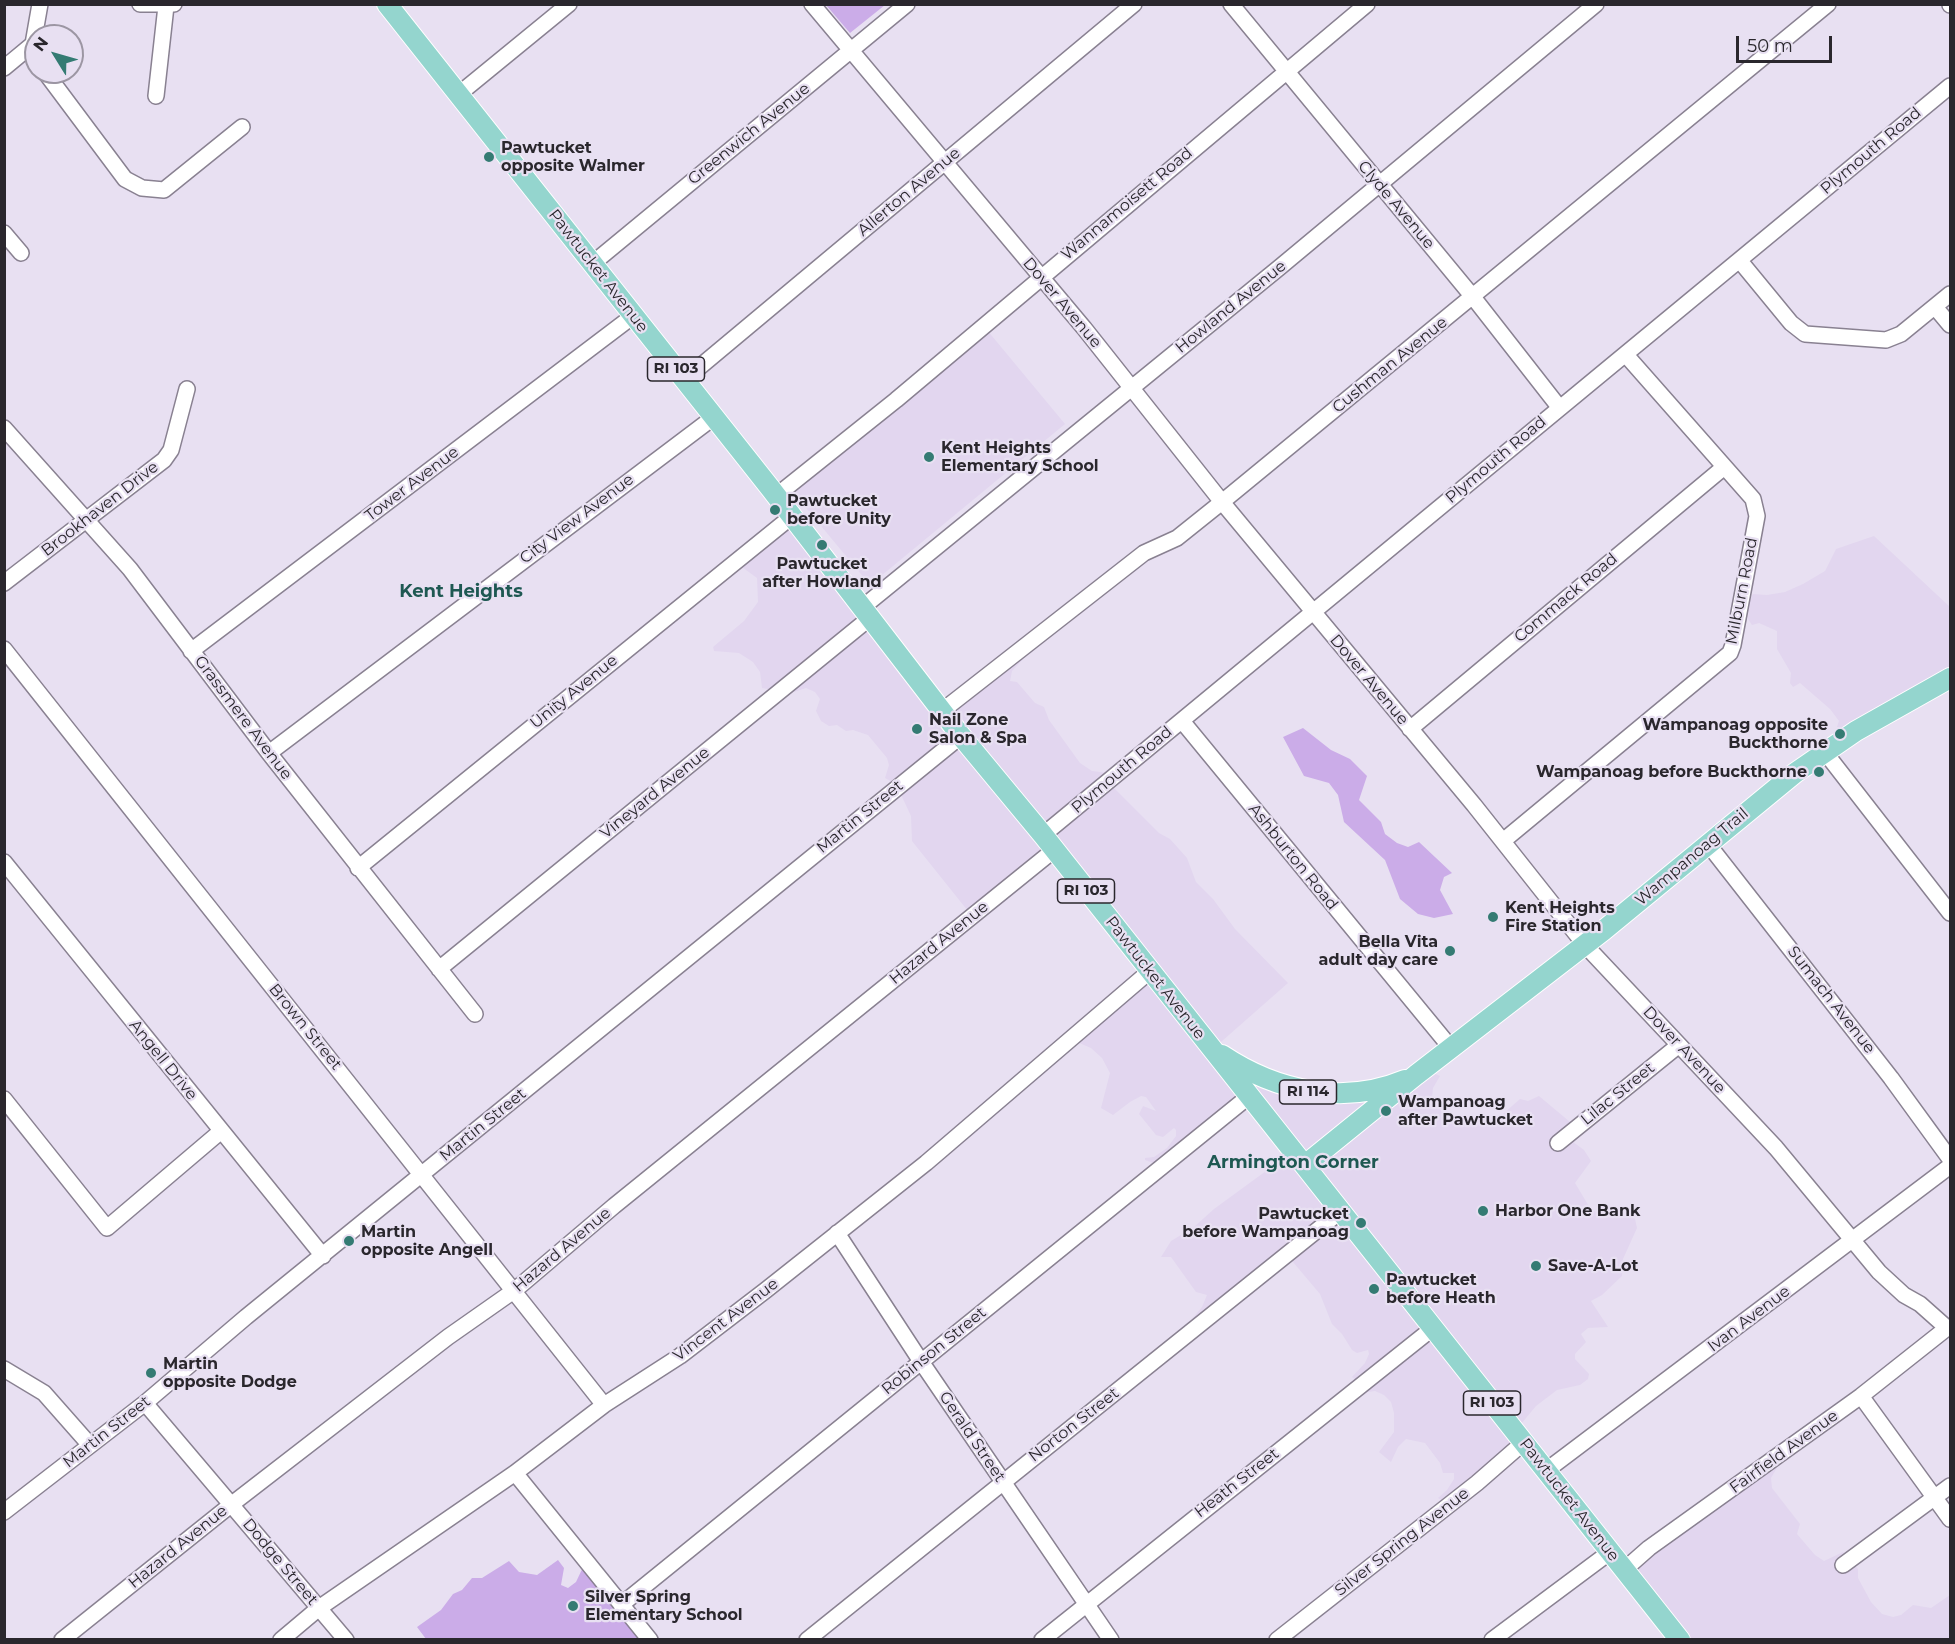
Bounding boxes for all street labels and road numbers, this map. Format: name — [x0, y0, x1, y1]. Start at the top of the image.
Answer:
street label: Greenwich Avenue — [684, 79, 814, 189]
street label: Plymouth Road — [1817, 103, 1925, 199]
street label: Allerton Avenue — [854, 144, 964, 240]
street label: Wannamoisett Road — [1058, 144, 1196, 264]
street label: Clyde Avenue — [1354, 157, 1438, 253]
street label: Pawtucket Avenue — [544, 206, 652, 336]
street label: Dover Avenue — [1019, 254, 1105, 352]
street label: Howland Avenue — [1172, 256, 1290, 358]
street label: Cushman Avenue — [1329, 313, 1451, 417]
road number: RI 103 — [648, 357, 704, 381]
street label: Plymouth Road — [1442, 412, 1550, 508]
street label: Tower Avenue — [361, 442, 463, 526]
street label: Brookhaven Drive — [38, 457, 162, 561]
street label: City View Avenue — [516, 470, 638, 568]
street label: Milburn Road — [1722, 536, 1762, 646]
street label: Commack Road — [1510, 549, 1622, 647]
street label: Dover Avenue — [1326, 631, 1412, 729]
street label: Unity Avenue — [526, 651, 622, 733]
street label: Grassmere Avenue — [190, 652, 296, 784]
street label: Plymouth Road — [1068, 722, 1176, 818]
street label: Vineyard Avenue — [597, 743, 713, 843]
street label: Martin Street — [813, 776, 907, 858]
street label: Ashburton Road — [1244, 800, 1342, 914]
street label: Wampanoag Trail — [1632, 804, 1752, 910]
road number: RI 103 — [1058, 879, 1114, 903]
street label: Hazard Avenue — [886, 897, 992, 989]
street label: Pawtucket Avenue — [1101, 913, 1209, 1043]
street label: Sumach Avenue — [1783, 942, 1879, 1058]
street label: Brown Street — [264, 980, 346, 1074]
street label: Dover Avenue — [1639, 1002, 1729, 1098]
street label: Angell Drive — [125, 1016, 201, 1104]
street label: Lilac Street — [1577, 1059, 1659, 1129]
road number: RI 114 — [1280, 1080, 1336, 1104]
street label: Martin Street — [436, 1084, 530, 1166]
street label: Hazard Avenue — [509, 1204, 615, 1296]
street label: Vincent Avenue — [670, 1274, 782, 1366]
street label: Ivan Avenue — [1704, 1282, 1794, 1356]
street label: Robinson Street — [878, 1303, 990, 1399]
street label: Norton Street — [1025, 1384, 1123, 1466]
street label: Gerald Street — [935, 1388, 1009, 1486]
road number: RI 103 — [1464, 1391, 1520, 1415]
street label: Martin Street — [59, 1392, 155, 1472]
street label: Fairfield Avenue — [1726, 1406, 1842, 1498]
street label: Pawtucket Avenue — [1515, 1435, 1623, 1565]
street label: Heath Street — [1191, 1444, 1283, 1522]
street label: Silver Spring Avenue — [1331, 1484, 1473, 1600]
street label: Hazard Avenue — [125, 1501, 231, 1593]
street label: Dodge Street — [238, 1515, 322, 1609]

